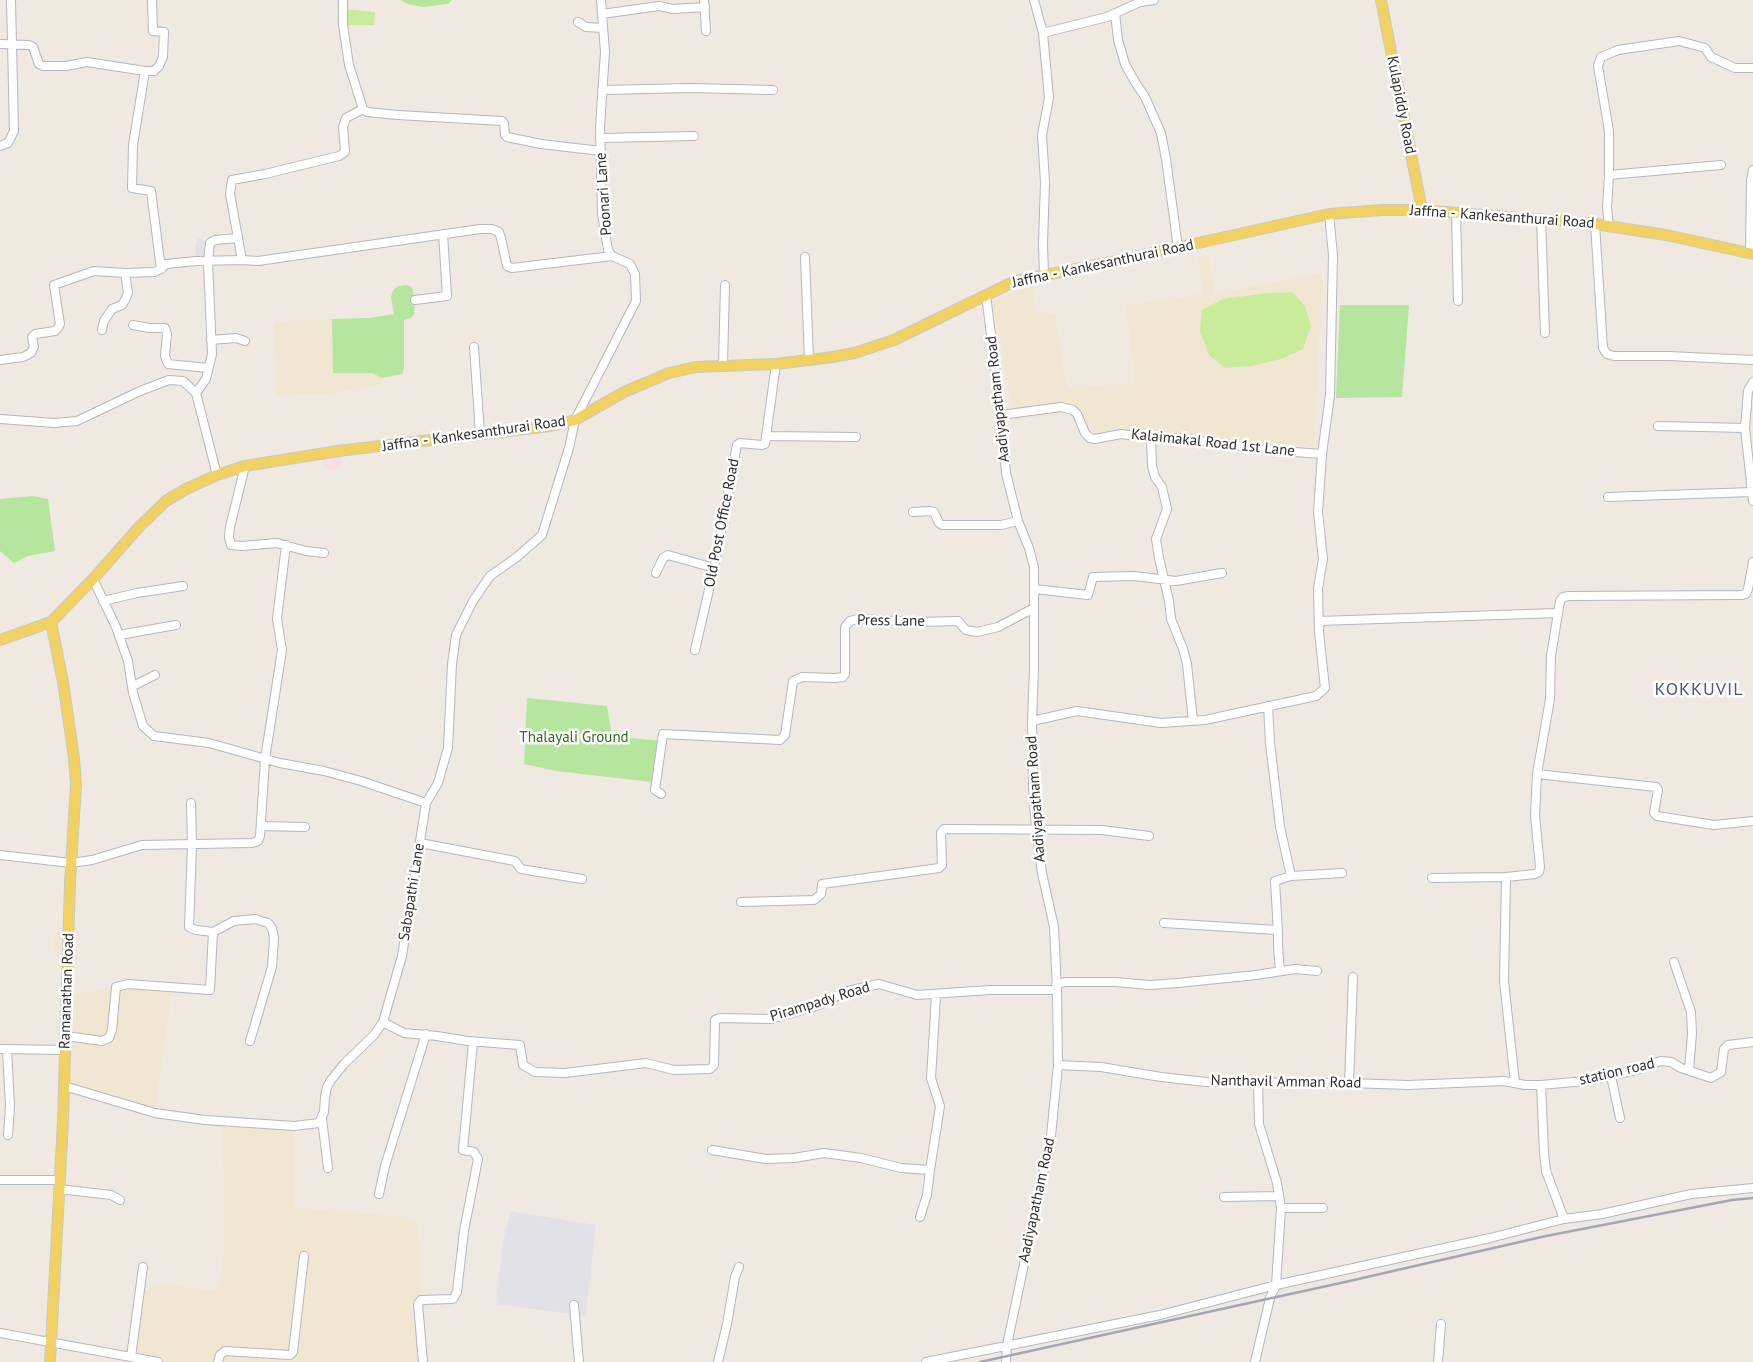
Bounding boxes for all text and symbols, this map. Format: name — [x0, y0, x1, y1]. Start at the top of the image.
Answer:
street label: Kulapiddy Road — [1383, 54, 1419, 156]
street label: Poonari Lane — [592, 152, 616, 236]
street label: Jaffna - Kankesanthurai Road — [1409, 202, 1595, 232]
street label: Jaffna - Kankesanthurai Road — [1011, 236, 1195, 292]
street label: Aadiyapatham Road — [982, 335, 1014, 463]
street label: Jaffna - Kankesanthurai Road — [381, 412, 567, 456]
street label: Kalaimakal Road 1st Lane — [1130, 425, 1296, 461]
street label: Old Post Office Road — [701, 457, 743, 589]
street label: Press Lane — [857, 611, 925, 631]
district label: KOKKUVIL — [1654, 679, 1744, 701]
park label: Thalayali Ground — [519, 729, 629, 747]
street label: Aadiyapatham Road — [1023, 735, 1049, 863]
street label: Sabapathi Lane — [395, 842, 429, 942]
street label: Ramanathan Road — [56, 933, 78, 1049]
street label: Pirampady Road — [768, 978, 872, 1026]
street label: station road — [1578, 1055, 1656, 1089]
street label: Nanthavil Amman Road — [1211, 1072, 1361, 1092]
street label: Aadiyapatham Road — [1015, 1136, 1059, 1264]

